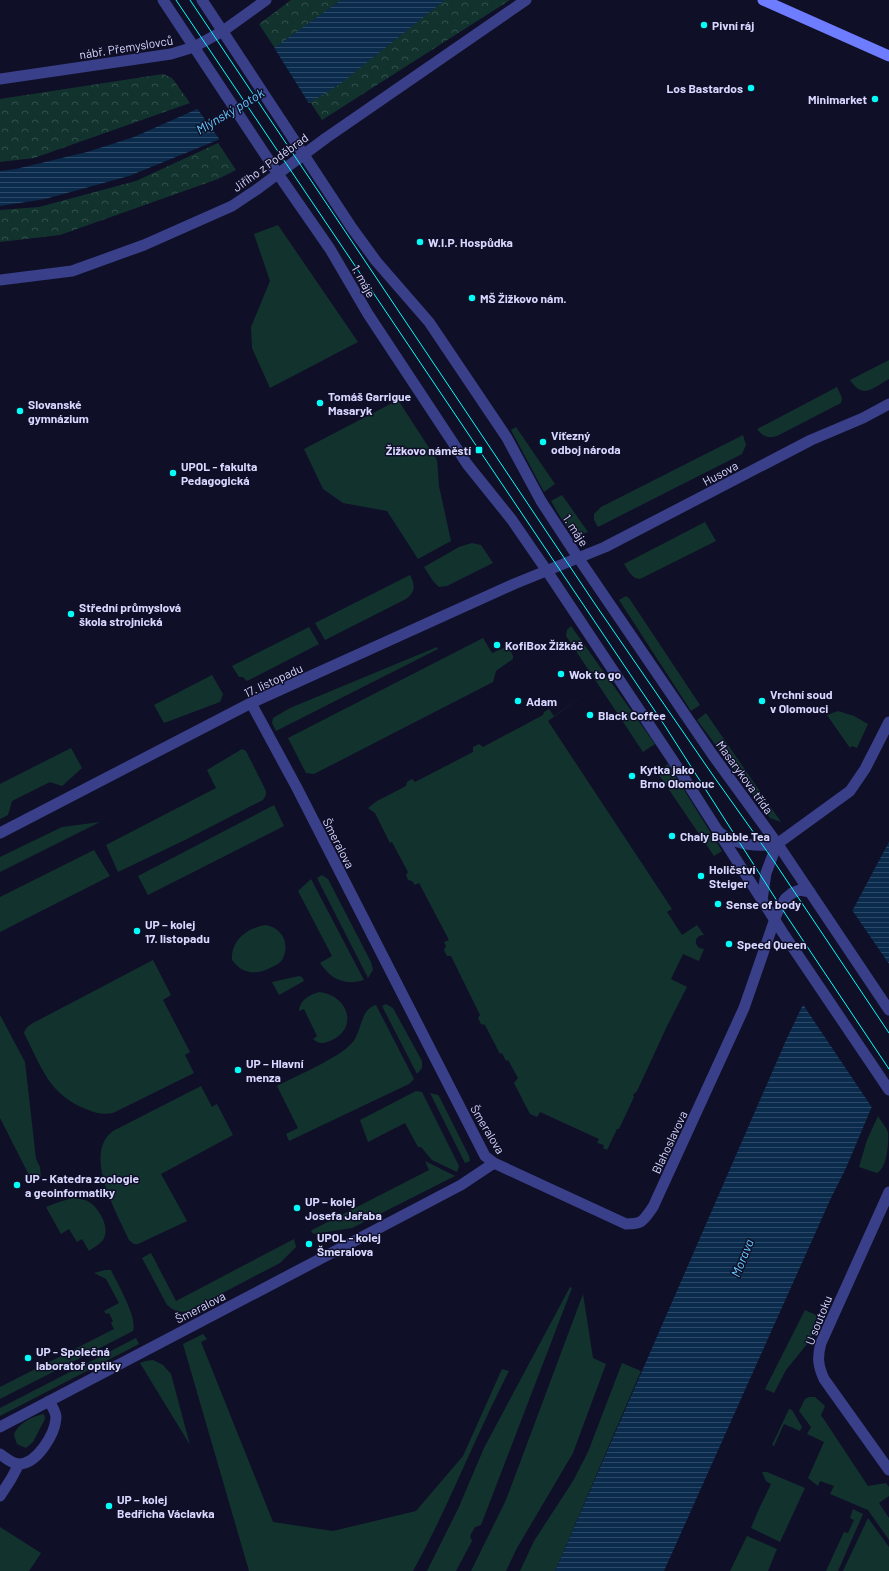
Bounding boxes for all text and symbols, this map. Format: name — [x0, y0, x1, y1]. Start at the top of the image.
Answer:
place label: Pivní ráj — [712, 18, 754, 32]
marker: Pivní ráj — [699, 20, 709, 30]
street label: nábř. Přemyslovců — [78, 33, 174, 61]
place label: Los Bastardos — [666, 81, 743, 95]
marker: Los Bastardos — [746, 83, 756, 93]
water label: Mlýnský potok — [193, 84, 267, 138]
place label: Minimarket — [808, 92, 867, 106]
marker: Minimarket — [870, 94, 880, 104]
street label: Jiřího z Poděbrad — [230, 130, 310, 194]
place label: W.I.P. Hospůdka — [428, 235, 513, 249]
marker: W.I.P. Hospůdka — [415, 237, 425, 247]
street label: 1. máje — [349, 262, 379, 300]
place label: MŠ Žižkovo nám. — [480, 291, 567, 305]
marker: MŠ Žižkovo nám. — [467, 293, 477, 303]
place label: Tomáš Garrigue Masaryk — [328, 389, 412, 417]
place label: Slovanské gymnázium — [28, 397, 89, 425]
marker: Tomáš Garrigue Masaryk — [315, 398, 325, 408]
marker: Slovanské gymnázium — [15, 406, 25, 416]
place label: Víťezný odboj národa — [551, 428, 621, 456]
marker: Víťezný odboj národa — [538, 437, 548, 447]
place label: Žižkovo náměstí — [386, 443, 471, 457]
marker: Žižkovo náměstí — [474, 445, 484, 455]
street label: Husova — [700, 458, 740, 488]
place label: UPOL - fakulta Pedagogická — [181, 459, 257, 487]
marker: UPOL - fakulta Pedagogická — [168, 468, 178, 478]
street label: 1. máje — [561, 511, 591, 549]
place label: Střední průmyslová škola strojnická — [79, 600, 181, 628]
marker: Střední průmyslová škola strojnická — [66, 609, 76, 619]
place label: KofiBox Žižkáč — [505, 638, 584, 652]
marker: KofiBox Žižkáč — [492, 640, 502, 650]
street label: 17. listopadu — [241, 660, 305, 700]
place label: Wok to go — [569, 667, 621, 681]
marker: Wok to go — [556, 669, 566, 679]
place label: Vrchní soud v Olomouci — [770, 687, 833, 715]
place label: Adam — [526, 694, 557, 708]
marker: Adam — [513, 696, 523, 706]
marker: Vrchní soud v Olomouci — [757, 696, 767, 706]
place label: Black Coffee — [598, 708, 666, 722]
marker: Black Coffee — [585, 710, 595, 720]
street label: Masarykova třída — [714, 738, 776, 816]
place label: Kytka jako Brno Olomouc — [640, 762, 715, 790]
marker: Kytka jako Brno Olomouc — [627, 771, 637, 781]
street label: Šmeralova — [320, 816, 358, 870]
place label: Chaly Bubble Tea — [680, 829, 770, 843]
marker: Chaly Bubble Tea — [667, 831, 677, 841]
place label: Holičství Steiger — [709, 862, 755, 890]
marker: Holičství Steiger — [696, 871, 706, 881]
place label: Sense of body — [726, 897, 801, 911]
marker: Sense of body — [713, 899, 723, 909]
place label: UP – kolej 17. listopadu — [145, 917, 210, 945]
marker: UP – kolej 17. listopadu — [132, 926, 142, 936]
place label: Speed Queen — [737, 937, 807, 951]
marker: Speed Queen — [724, 939, 734, 949]
place label: UP – Hlavní menza — [246, 1056, 304, 1084]
marker: UP – Hlavní menza — [233, 1065, 243, 1075]
street label: Šmeralova — [468, 1102, 508, 1156]
street label: Blahoslavova — [648, 1108, 690, 1176]
place label: UP - Katedra zoologie a geoinformatiky — [25, 1171, 139, 1199]
marker: UP - Katedra zoologie a geoinformatiky — [12, 1180, 22, 1190]
place label: UP – kolej Josefa Jařaba — [305, 1194, 382, 1222]
marker: UP – kolej Josefa Jařaba — [292, 1203, 302, 1213]
place label: UPOL - kolej Šmeralova — [317, 1230, 381, 1258]
water label: Morava — [727, 1236, 757, 1279]
marker: UPOL - kolej Šmeralova — [304, 1239, 314, 1249]
street label: Šmeralova — [173, 1288, 227, 1326]
street label: U soutoku — [802, 1293, 834, 1347]
place label: UP - Společná laboratoř optiky — [36, 1344, 121, 1372]
marker: UP - Společná laboratoř optiky — [23, 1353, 33, 1363]
place label: UP – kolej Bedřicha Václavka — [117, 1492, 214, 1520]
marker: UP – kolej Bedřicha Václavka — [104, 1501, 114, 1511]

